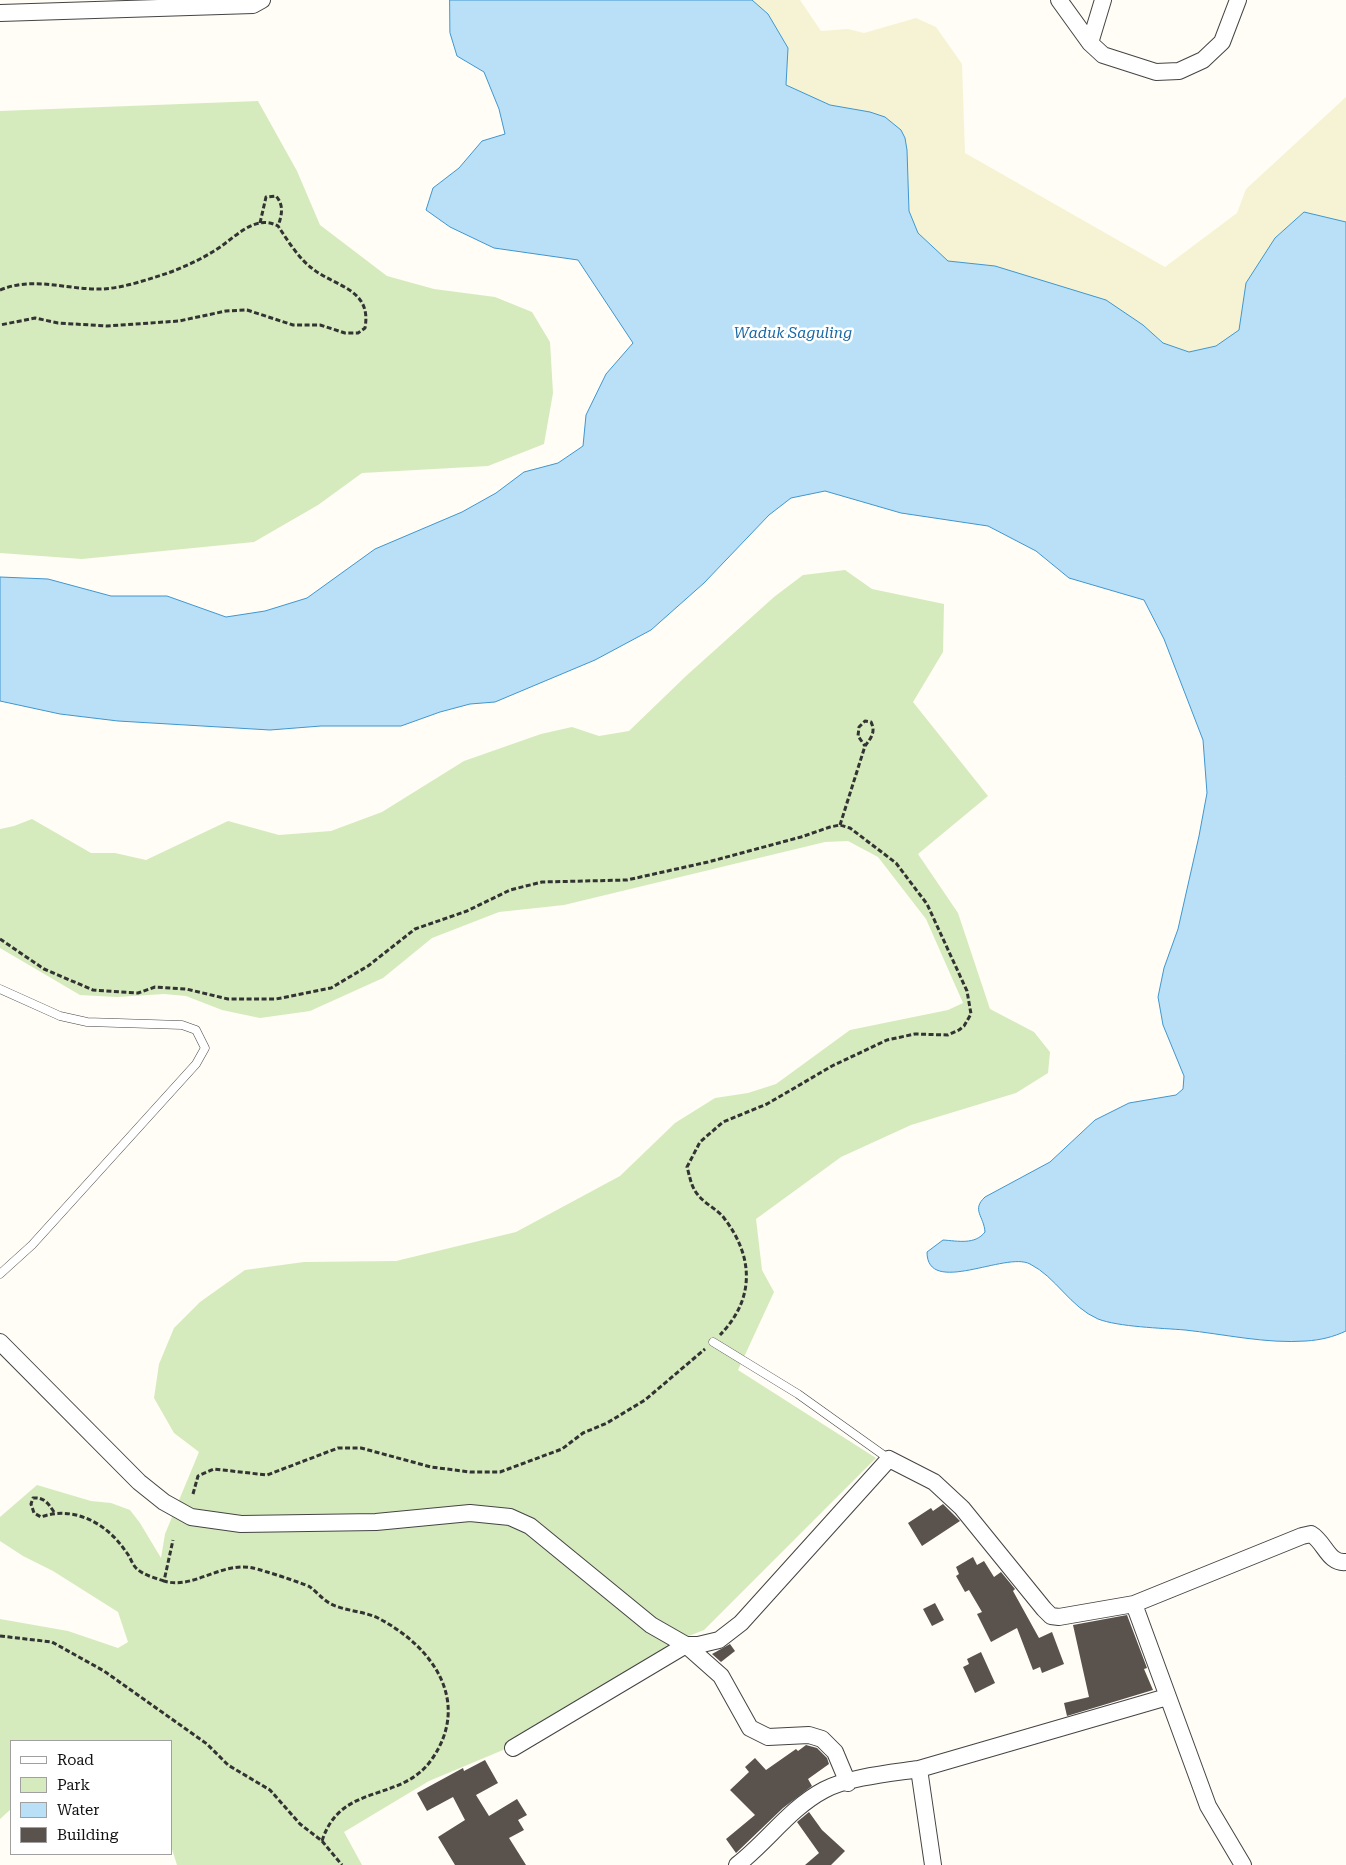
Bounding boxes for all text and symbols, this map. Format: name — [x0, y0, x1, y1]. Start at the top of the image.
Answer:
water label: Waduk Saguling — [734, 325, 852, 343]
legend — [10, 1740, 172, 1855]
text: Road — [57, 1751, 94, 1769]
text: Park — [57, 1776, 90, 1794]
text: Water — [57, 1801, 99, 1819]
text: Building — [57, 1826, 118, 1844]

